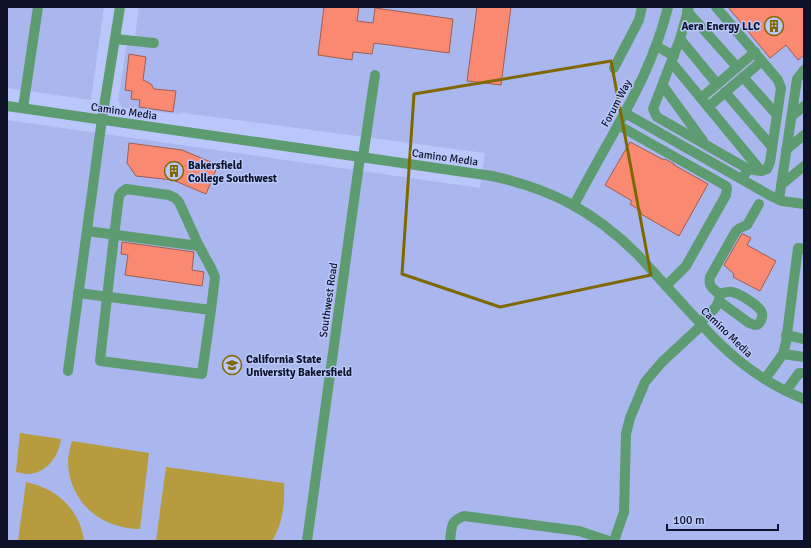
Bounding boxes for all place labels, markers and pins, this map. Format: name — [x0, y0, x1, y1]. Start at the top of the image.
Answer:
building icon: Aera Energy LLC — [763, 15, 785, 37]
place label: Aera Energy LLC — [681, 20, 760, 33]
place label: Bakersfield College Southwest — [188, 159, 277, 185]
building icon: Bakersfield College Southwest — [163, 160, 185, 182]
place label: California State University Bakersfield — [246, 353, 352, 379]
school or university icon: California State University Bakersfield — [221, 354, 243, 376]

